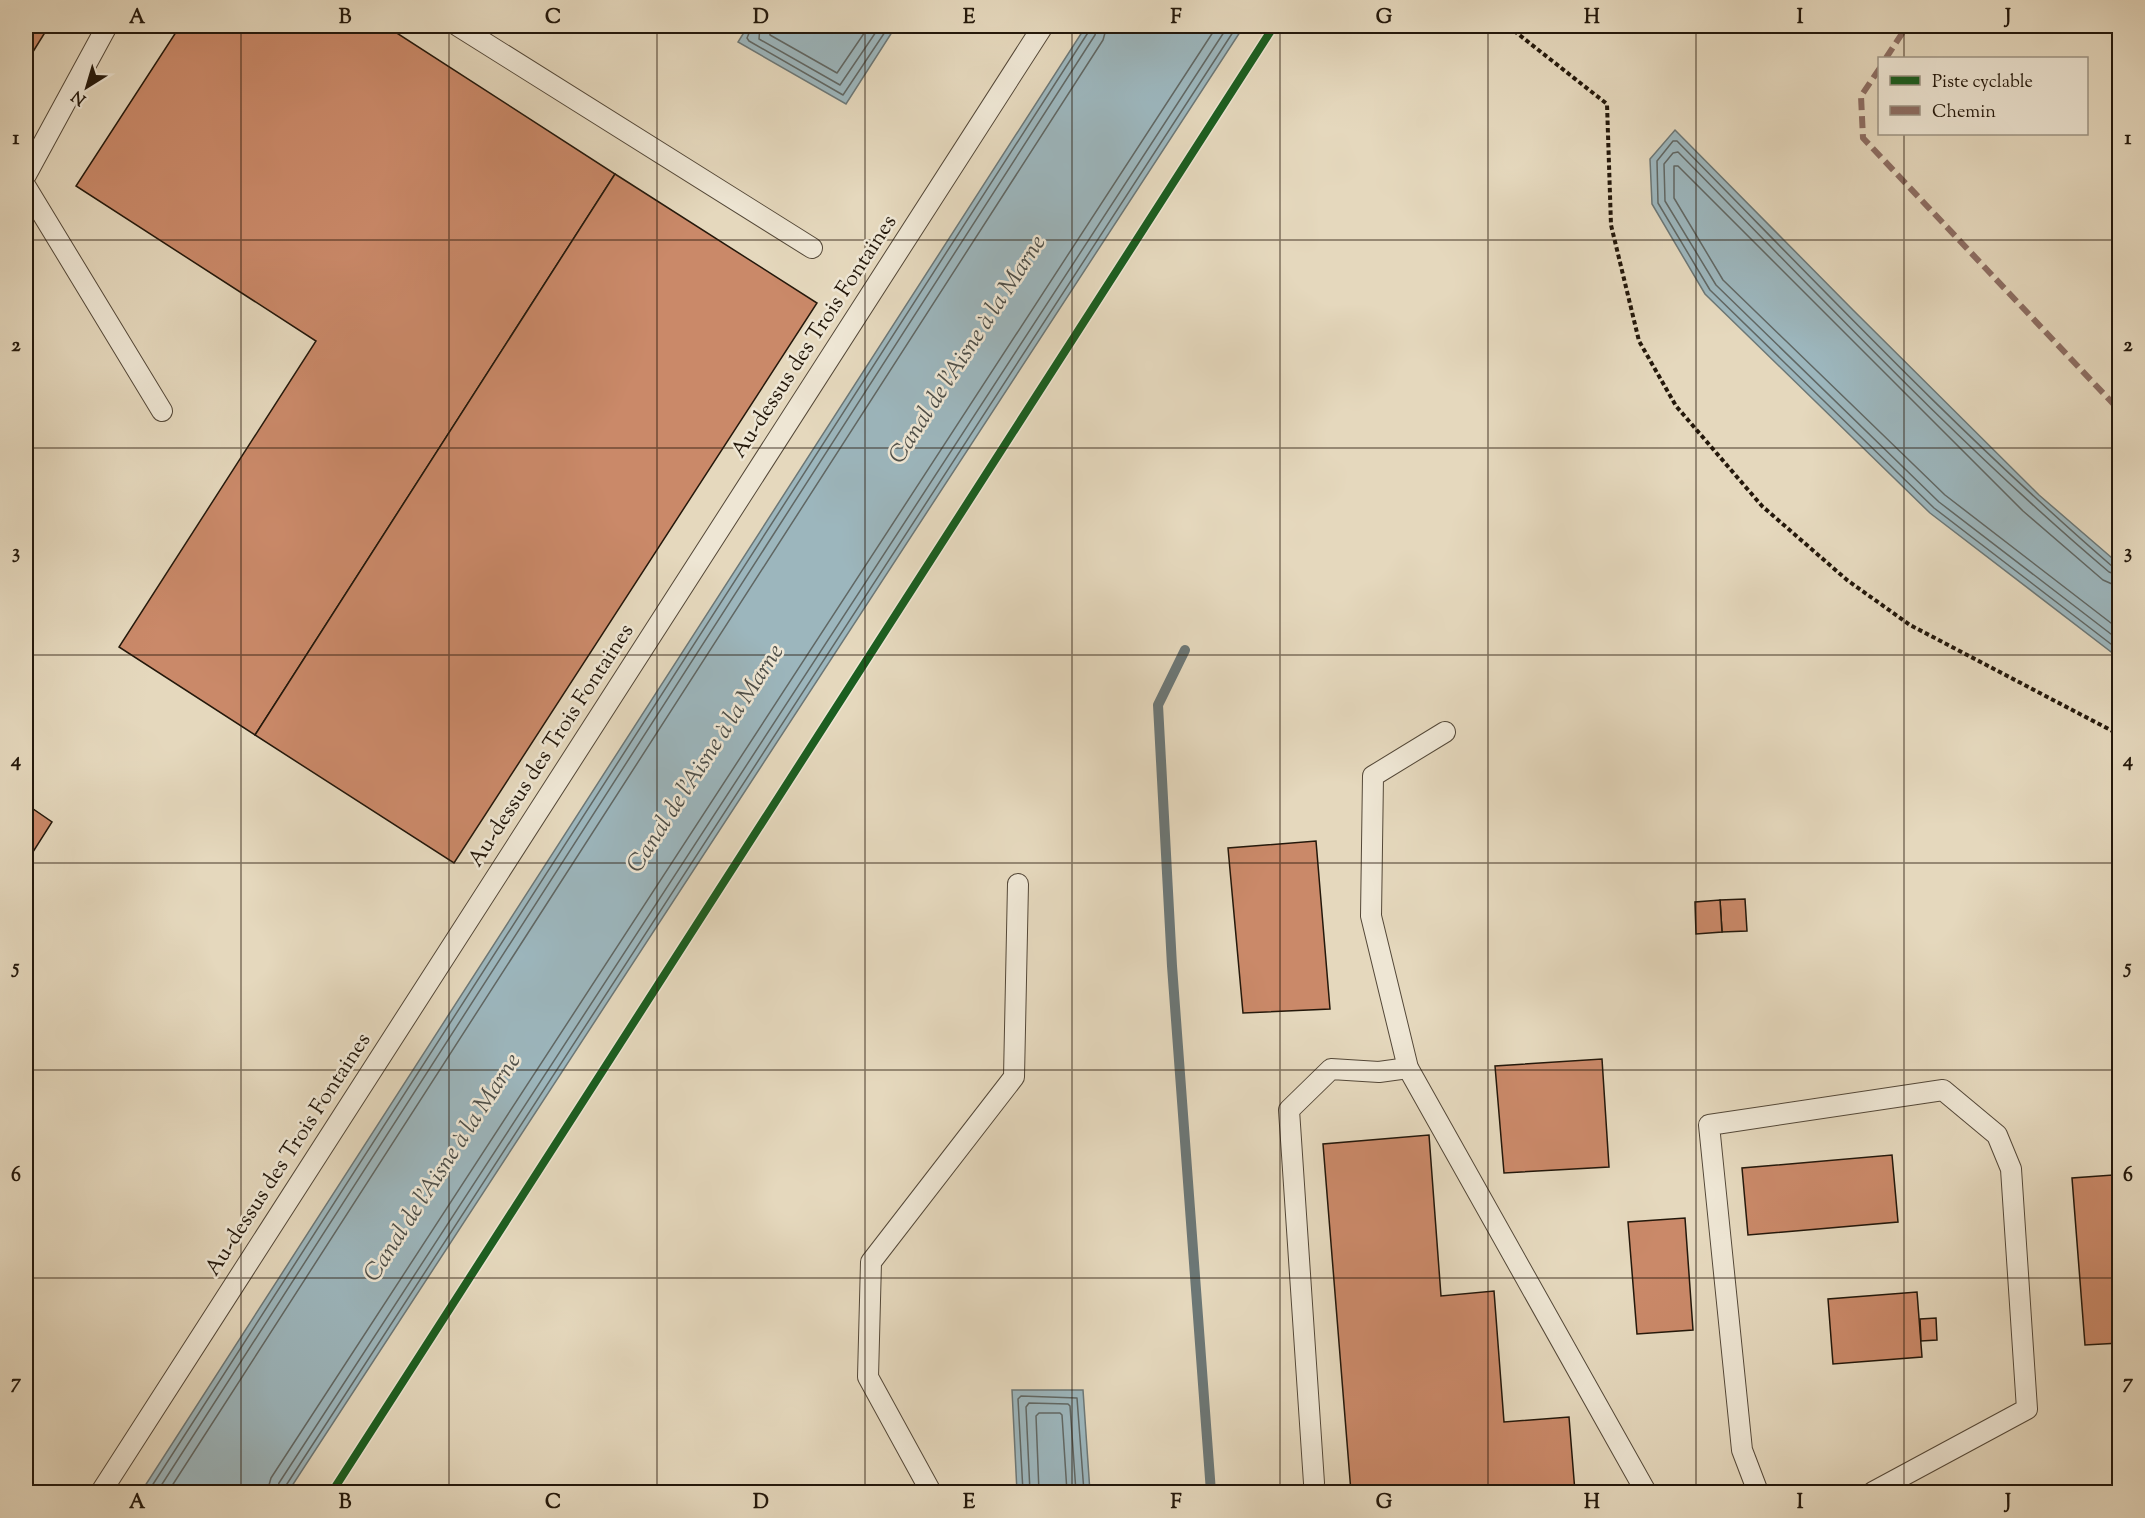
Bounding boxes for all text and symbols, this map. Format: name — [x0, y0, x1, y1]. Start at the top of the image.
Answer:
text: A — [129, 4, 146, 33]
text: B — [339, 4, 352, 33]
text: C — [545, 4, 561, 33]
text: D — [753, 4, 769, 33]
text: E — [963, 4, 976, 33]
text: F — [1170, 4, 1182, 33]
text: G — [1376, 4, 1393, 33]
text: H — [1584, 4, 1600, 33]
text: I — [1797, 4, 1804, 33]
text: J — [2003, 4, 2011, 33]
north arrow — [57, 57, 117, 117]
legend — [1878, 57, 2088, 135]
text: Piste cyclable — [1932, 70, 2033, 96]
text: N — [67, 84, 92, 110]
text: Chemin — [1932, 100, 1996, 126]
text: 1 — [13, 125, 20, 154]
text: 1 — [2125, 125, 2132, 154]
street label: Au-dessus des Trois Fontaines — [724, 209, 906, 465]
water label: Canal de l'Aisne à la Marne — [881, 229, 1055, 471]
text: 2 — [11, 332, 21, 361]
text: 2 — [2123, 332, 2133, 361]
text: 3 — [12, 539, 20, 568]
text: 3 — [2124, 539, 2132, 568]
street label: Au-dessus des Trois Fontaines — [461, 618, 643, 874]
water label: Canal de l'Aisne à la Marne — [619, 638, 793, 880]
text: 4 — [10, 747, 21, 776]
text: 4 — [2122, 747, 2133, 776]
text: 5 — [11, 954, 20, 983]
text: 5 — [2123, 954, 2132, 983]
street label: Au-dessus des Trois Fontaines — [198, 1027, 380, 1283]
water label: Canal de l'Aisne à la Marne — [356, 1047, 530, 1289]
text: 6 — [11, 1162, 21, 1191]
text: 6 — [2123, 1162, 2133, 1191]
text: 7 — [11, 1369, 22, 1398]
text: 7 — [2123, 1369, 2134, 1398]
text: A — [129, 1489, 146, 1518]
text: B — [339, 1489, 352, 1518]
text: C — [545, 1489, 561, 1518]
text: D — [753, 1489, 769, 1518]
text: E — [963, 1489, 976, 1518]
text: F — [1170, 1489, 1182, 1518]
text: G — [1376, 1489, 1393, 1518]
text: H — [1584, 1489, 1600, 1518]
text: I — [1797, 1489, 1804, 1518]
text: J — [2003, 1489, 2011, 1518]

